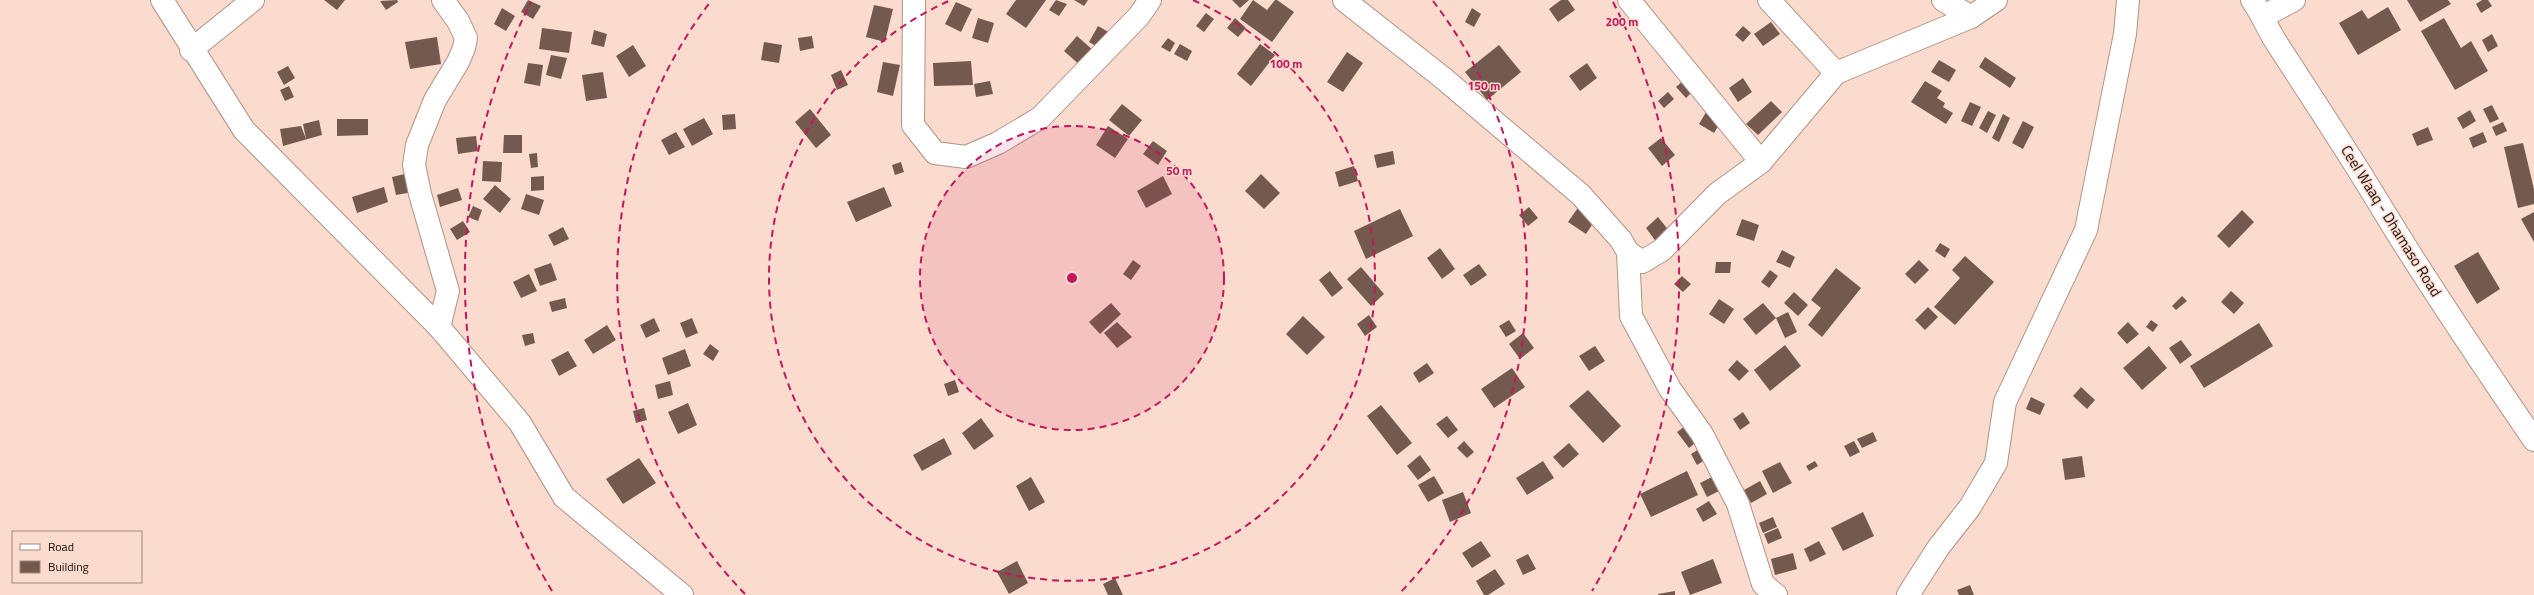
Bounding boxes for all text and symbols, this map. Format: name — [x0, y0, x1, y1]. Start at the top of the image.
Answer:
text: 200 m — [1606, 12, 1638, 31]
text: 100 m — [1270, 54, 1302, 73]
text: 150 m — [1468, 76, 1500, 95]
street label: Ceel Waaq - Dhamaso Road — [2335, 140, 2448, 301]
text: 50 m — [1166, 161, 1192, 180]
centre of rings — [1065, 271, 1079, 285]
legend — [12, 531, 142, 583]
text: Road — [48, 537, 74, 556]
text: Building — [48, 557, 89, 576]

